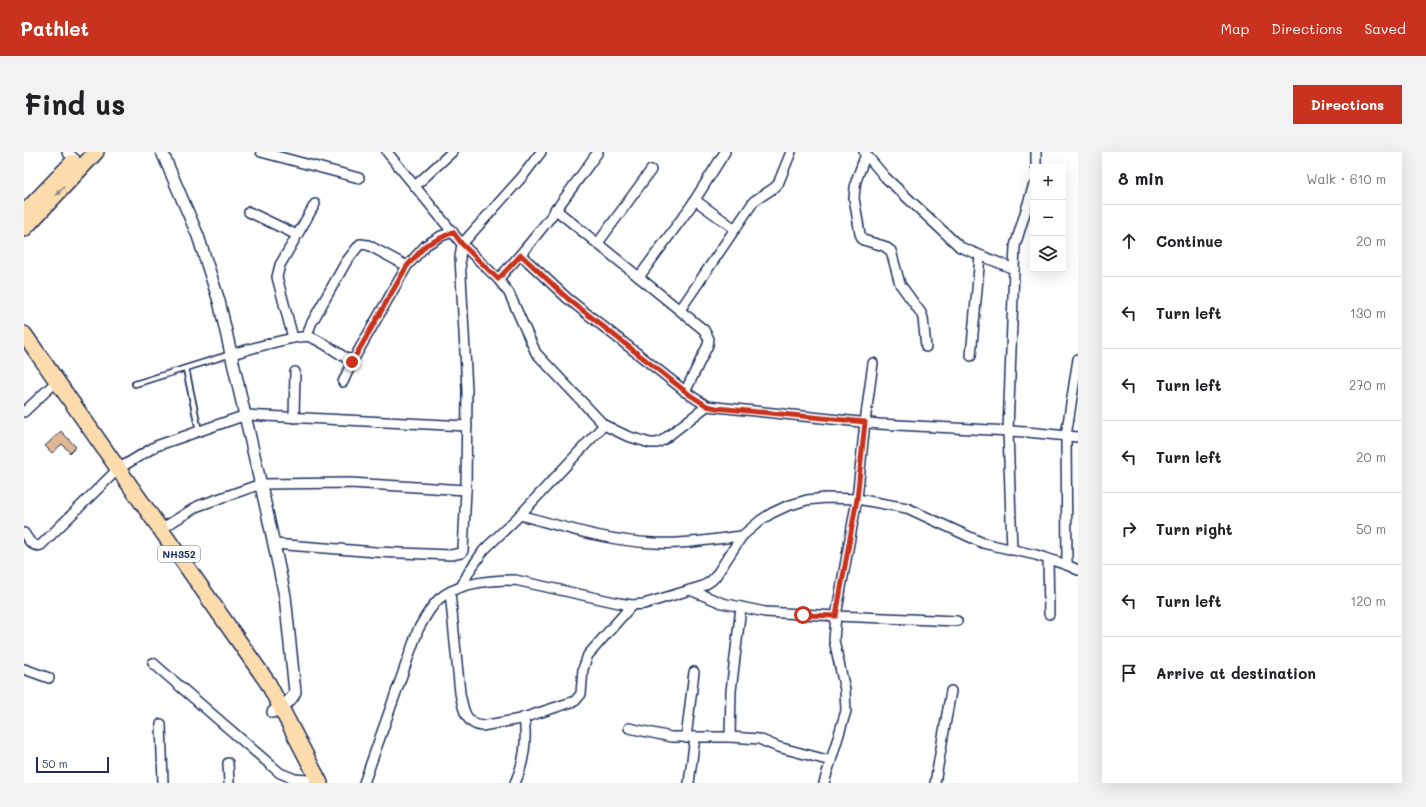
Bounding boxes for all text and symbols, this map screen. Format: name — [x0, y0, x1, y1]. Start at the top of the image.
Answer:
text: Pathlet — [20, 16, 89, 41]
text: Map — [1221, 19, 1249, 38]
text: Directions — [1271, 19, 1342, 38]
text: Saved — [1364, 19, 1406, 38]
button: Directions — [1293, 85, 1402, 124]
text: Find us — [24, 86, 125, 122]
map controls — [1030, 164, 1066, 272]
button: + — [1030, 164, 1066, 200]
text: 8 min — [1118, 167, 1164, 189]
text: Walk · 610 m — [1306, 170, 1386, 187]
one-way arrow — [55, 186, 65, 196]
button: − — [1030, 200, 1066, 236]
icon: ahead — [1118, 230, 1140, 252]
text: Continue — [1156, 231, 1223, 251]
text: 20 m — [1356, 232, 1386, 249]
button: layers — [1030, 236, 1066, 272]
icon: left — [1118, 302, 1140, 324]
text: Turn left — [1156, 303, 1221, 323]
text: 130 m — [1350, 304, 1386, 321]
route end — [343, 353, 361, 371]
icon: left — [1118, 374, 1140, 396]
text: Turn left — [1156, 375, 1221, 395]
text: 270 m — [1349, 376, 1386, 393]
icon: left — [1118, 446, 1140, 468]
text: Turn left — [1156, 447, 1221, 467]
text: 20 m — [1356, 448, 1386, 465]
icon: right — [1118, 518, 1140, 540]
text: Turn right — [1156, 519, 1233, 539]
text: 50 m — [1356, 520, 1386, 537]
road number: NH352 — [158, 546, 200, 562]
icon: left — [1118, 590, 1140, 612]
text: Turn left — [1156, 591, 1221, 611]
text: 120 m — [1350, 592, 1386, 609]
route start — [794, 606, 812, 624]
icon: arrive — [1118, 662, 1140, 684]
text: Arrive at destination — [1156, 663, 1316, 683]
scale bar — [36, 755, 109, 774]
text: 50 m — [42, 756, 68, 771]

